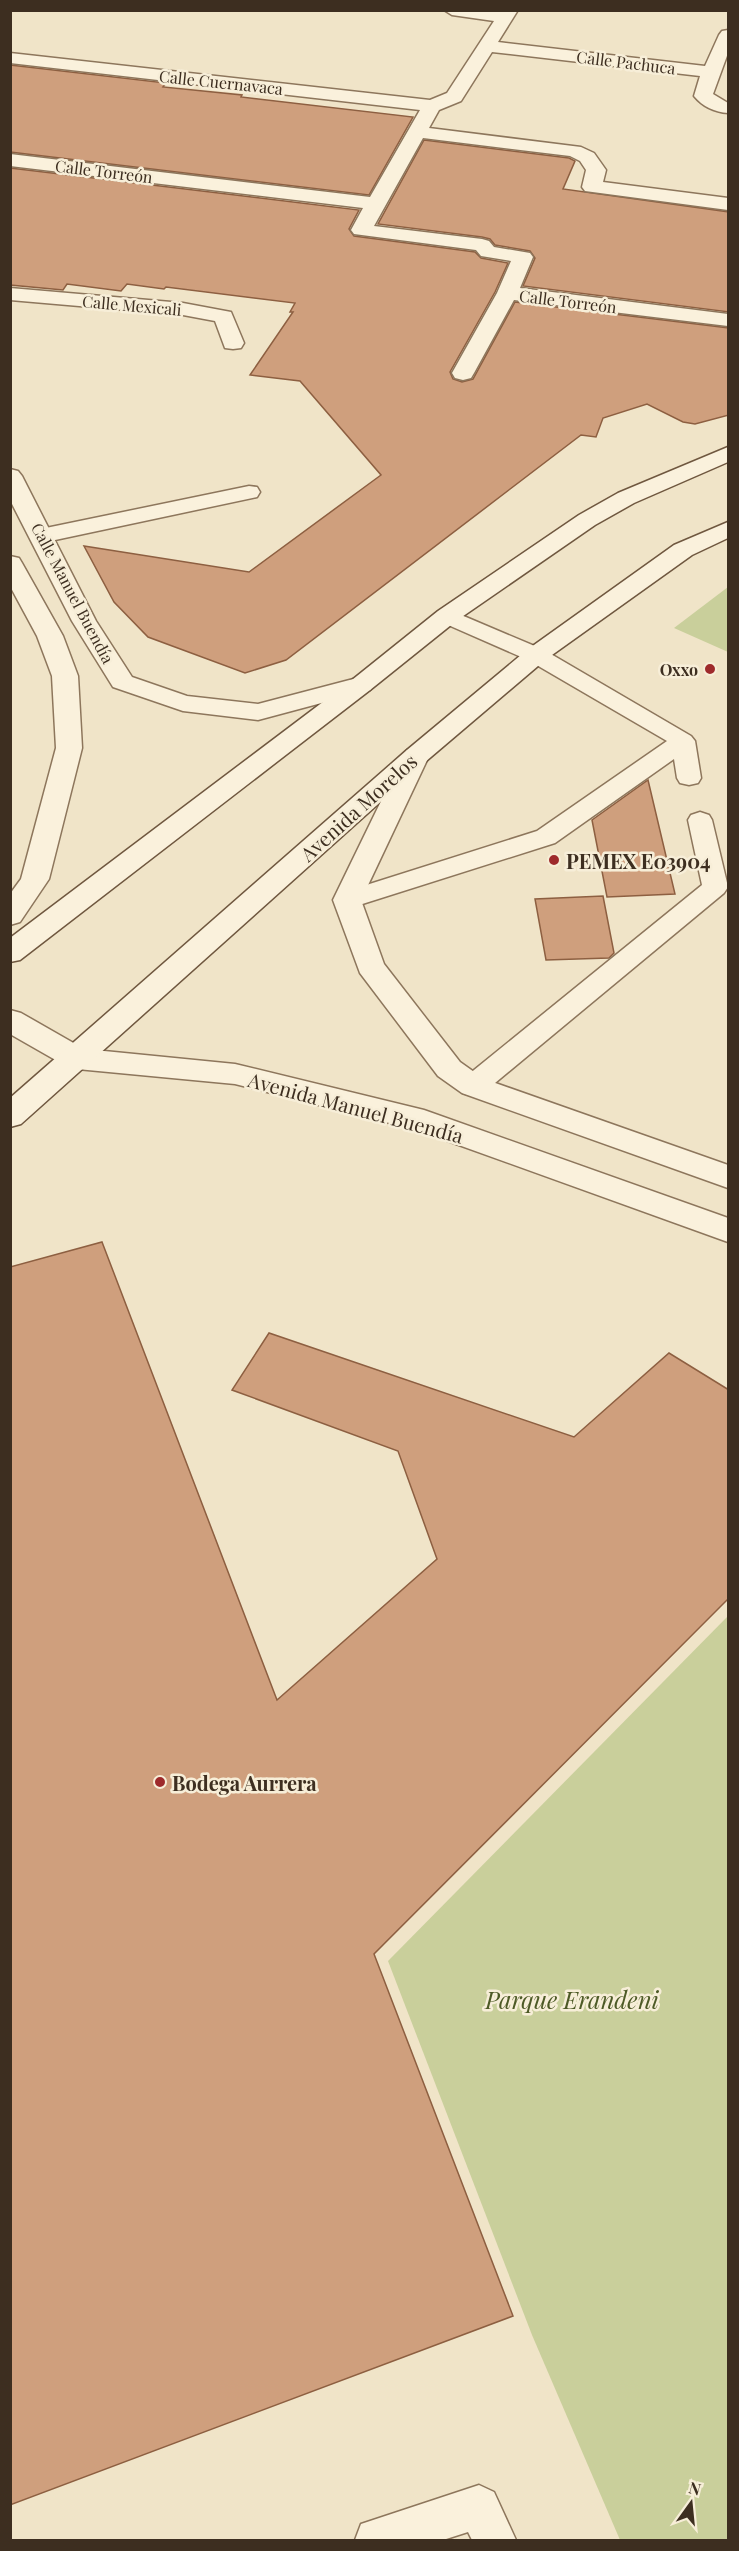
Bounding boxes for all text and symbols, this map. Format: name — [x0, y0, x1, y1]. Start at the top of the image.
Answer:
street label: Calle Pachuca — [575, 46, 677, 78]
street label: Calle Cuernavaca — [158, 65, 284, 99]
street label: Calle Torreón — [54, 155, 154, 187]
street label: Calle Torreón — [518, 285, 618, 317]
street label: Calle Mexicali — [81, 290, 183, 320]
street label: Calle Manuel Buendía — [27, 519, 119, 667]
place label: Oxxo — [660, 659, 698, 680]
marker: Oxxo — [703, 662, 717, 676]
street label: Avenida Morelos — [293, 747, 422, 867]
place label: PEMEX E03904 — [566, 847, 710, 874]
marker: PEMEX E03904 — [547, 853, 561, 867]
street label: Avenida Manuel Buendía — [244, 1065, 467, 1149]
place label: Bodega Aurrera — [172, 1769, 317, 1796]
marker: Bodega Aurrera — [153, 1775, 167, 1789]
park label: Parque Erandeni — [484, 1983, 660, 2015]
north arrow — [661, 2473, 721, 2533]
text: N — [687, 2476, 704, 2500]

